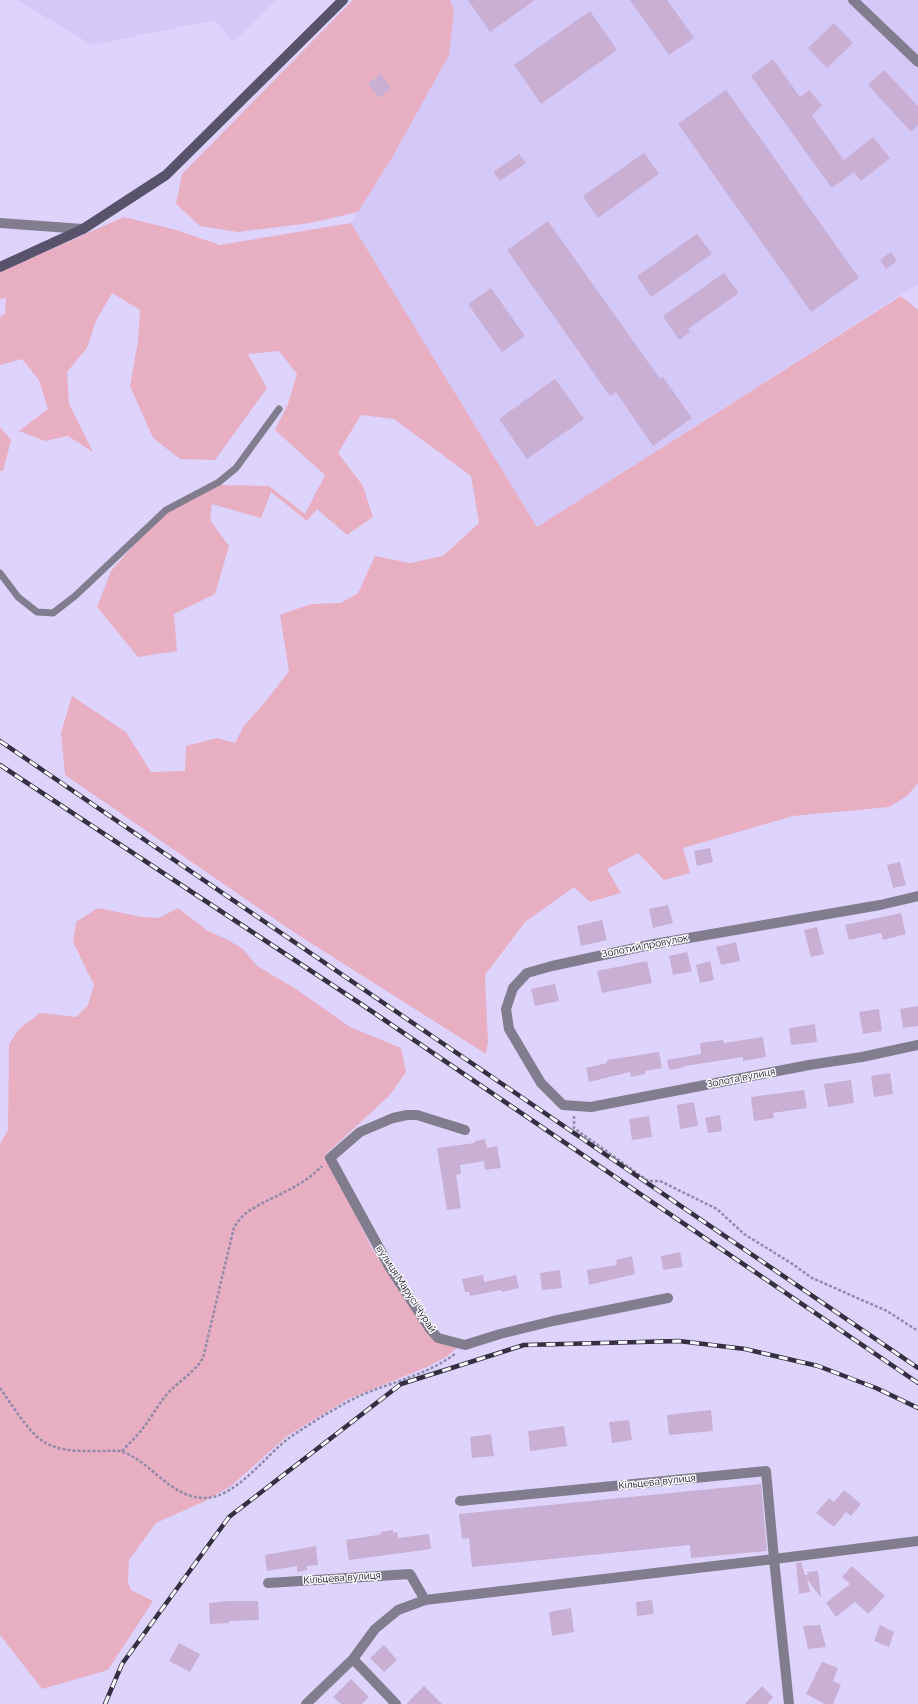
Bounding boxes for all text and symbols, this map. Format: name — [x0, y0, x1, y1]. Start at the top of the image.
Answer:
street label: Золотий провулок — [601, 932, 689, 960]
street label: Золота вулиця — [706, 1066, 776, 1090]
street label: вулиця Марусі Чурай — [373, 1243, 439, 1335]
street label: Кільцева вулиця — [618, 1472, 696, 1492]
street label: Кільцева вулиця — [303, 1569, 381, 1587]

